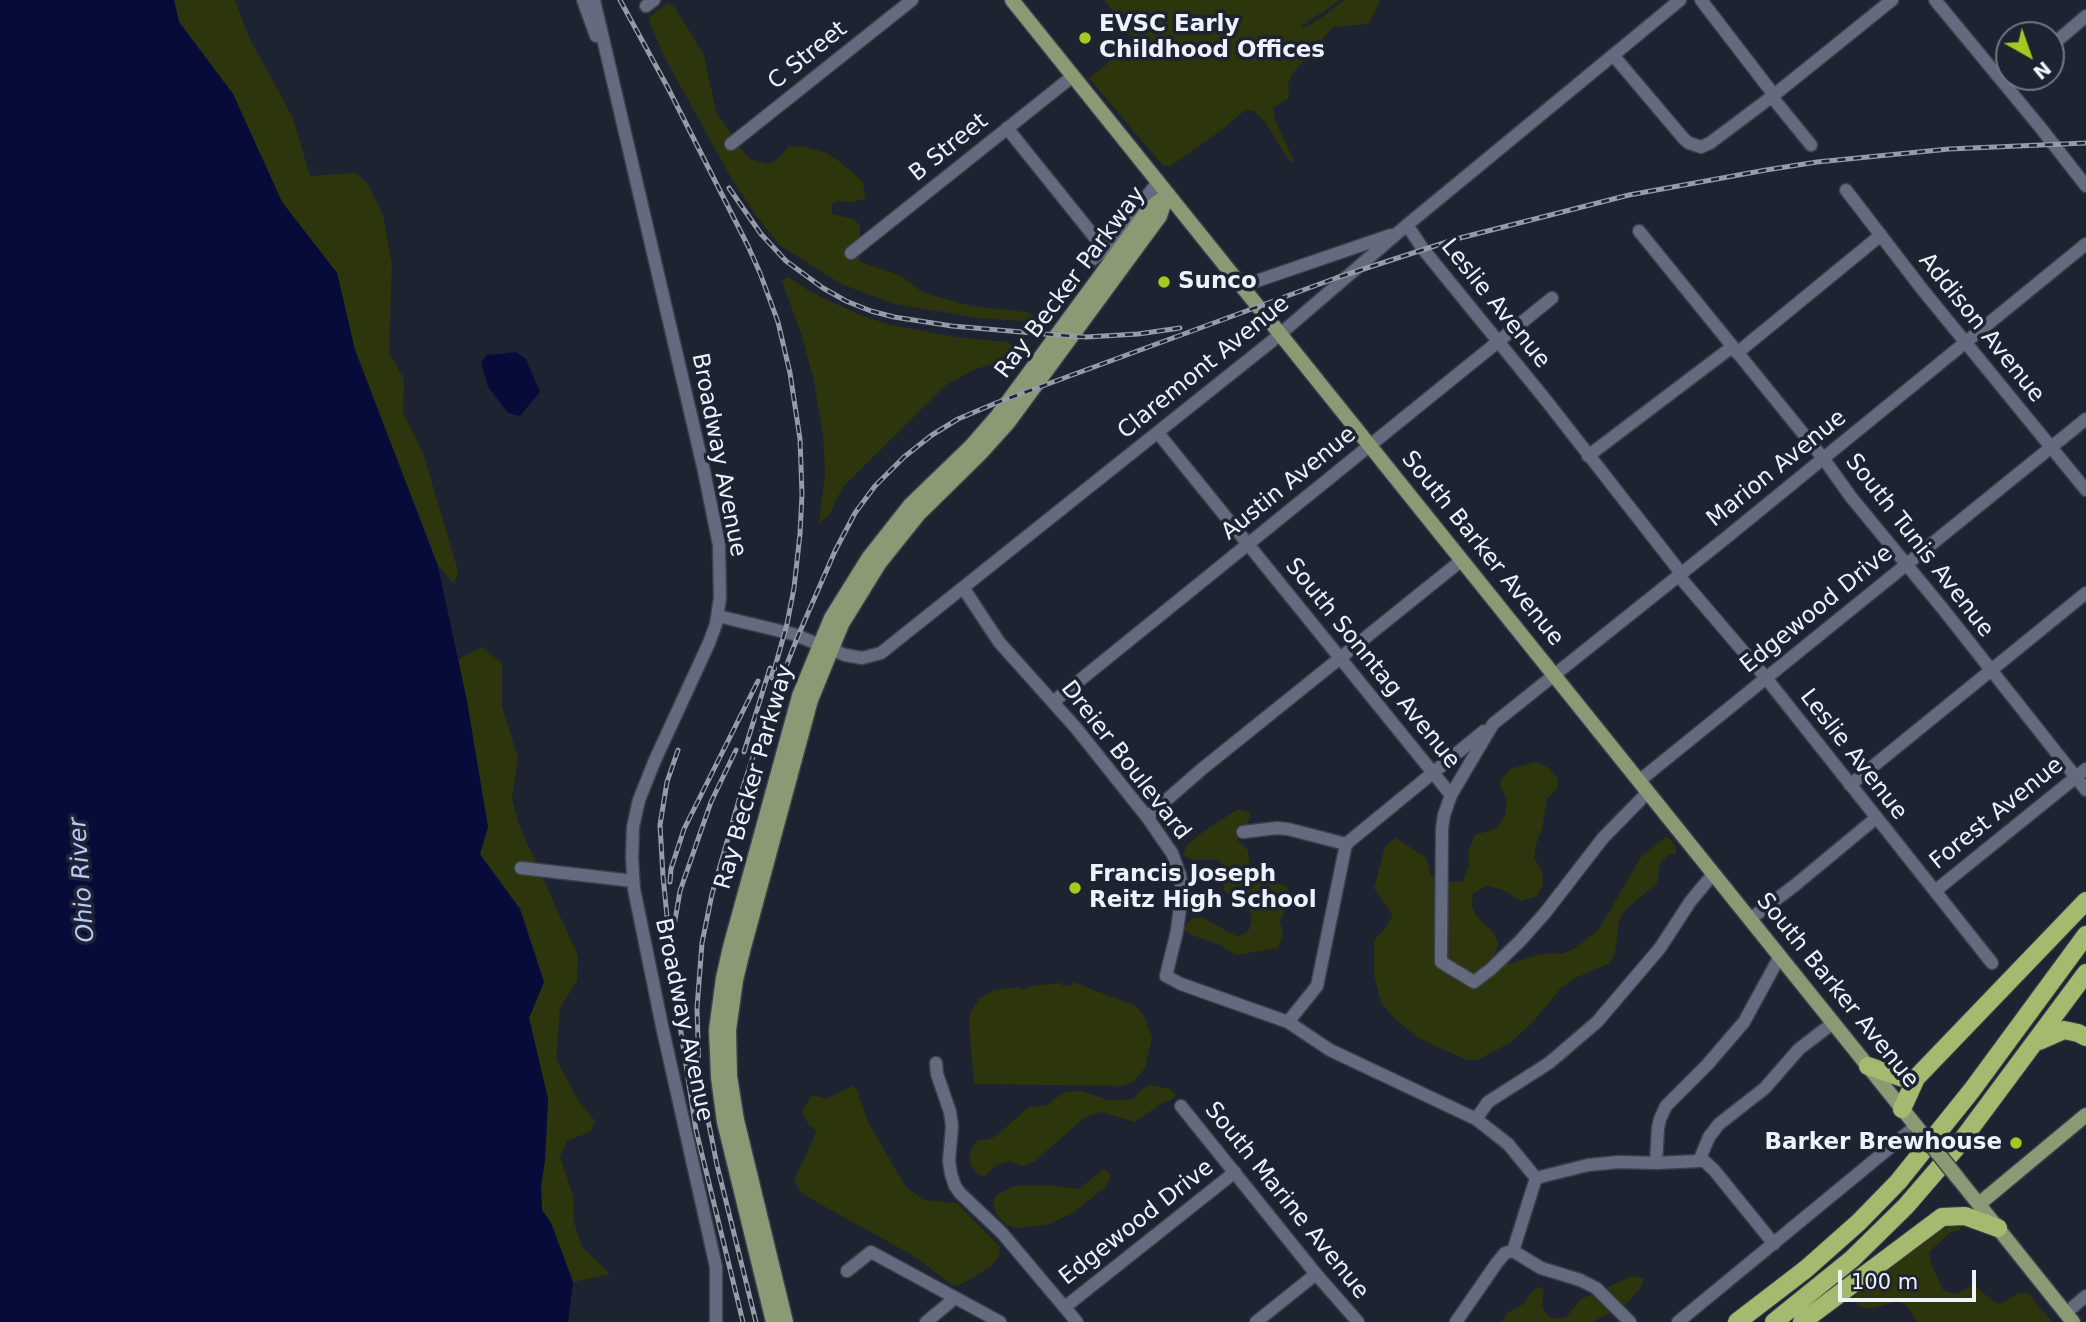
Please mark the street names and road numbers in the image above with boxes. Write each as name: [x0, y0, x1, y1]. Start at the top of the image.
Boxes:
street label: C Street: [763, 16, 853, 96]
street label: B Street: [904, 108, 994, 188]
street label: Ray Becker Parkway: [990, 182, 1152, 384]
street label: Leslie Avenue: [1434, 234, 1556, 374]
street label: Addison Avenue: [1912, 248, 2050, 408]
street label: Claremont Avenue: [1113, 290, 1295, 446]
street label: Broadway Avenue: [685, 351, 751, 559]
street label: Marion Avenue: [1702, 404, 1852, 534]
street label: Austin Avenue: [1216, 421, 1362, 547]
street label: South Barker Avenue: [1395, 446, 1569, 652]
street label: South Tunis Avenue: [1839, 449, 1999, 643]
street label: Edgewood Drive: [1735, 540, 1899, 680]
street label: South Sonntag Avenue: [1279, 553, 1465, 775]
street label: Ray Becker Parkway: [710, 661, 800, 893]
street label: Dreier Boulevard: [1054, 676, 1196, 846]
street label: Leslie Avenue: [1793, 684, 1913, 826]
street label: Forest Avenue: [1925, 752, 2069, 876]
street label: South Barker Avenue: [1750, 888, 1924, 1094]
street label: Broadway Avenue: [648, 916, 718, 1124]
street label: South Marine Avenue: [1198, 1097, 1374, 1305]
street label: Edgewood Drive: [1054, 1154, 1220, 1292]

